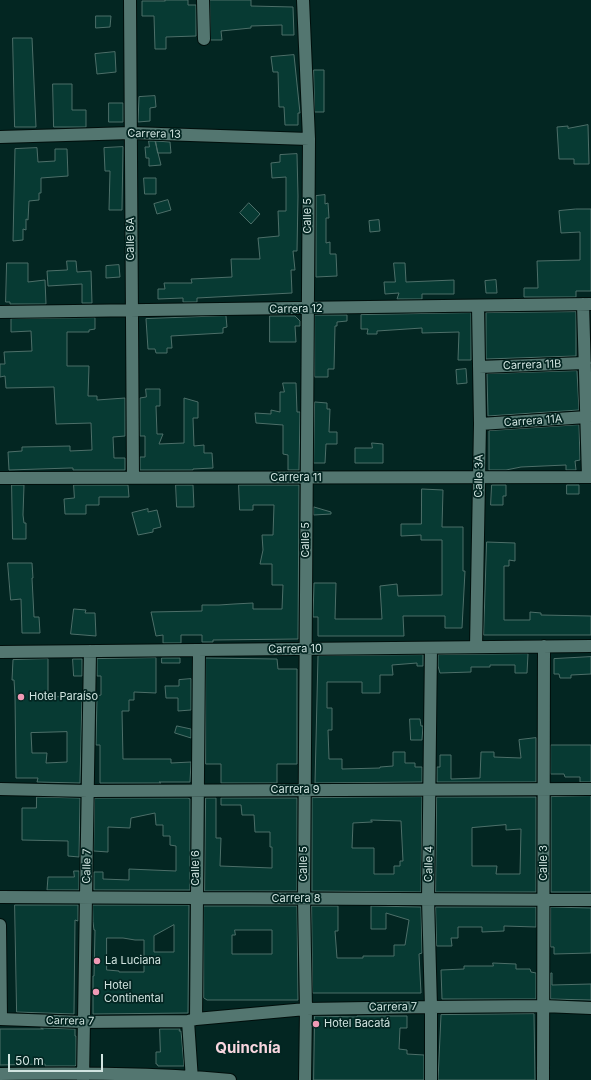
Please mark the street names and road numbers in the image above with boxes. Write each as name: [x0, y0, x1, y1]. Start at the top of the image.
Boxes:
street label: Carrera 13: [127, 127, 181, 141]
street label: Calle 5: [301, 198, 315, 234]
street label: Calle 6A: [124, 217, 138, 261]
street label: Carrera 12: [269, 302, 323, 316]
street label: Carrera 11B: [503, 357, 561, 373]
street label: Carrera 11A: [503, 412, 563, 430]
street label: Calle 3A: [472, 454, 486, 498]
street label: Carrera 11: [270, 471, 322, 485]
street label: Calle 5: [299, 522, 313, 558]
street label: Carrera 10: [268, 642, 322, 656]
street label: Carrera 9: [270, 783, 320, 797]
street label: Calle 3: [537, 845, 551, 881]
street label: Calle 5: [297, 846, 311, 882]
street label: Calle 4: [422, 846, 436, 882]
street label: Calle 7: [80, 848, 94, 884]
street label: Calle 6: [189, 850, 203, 886]
street label: Carrera 8: [271, 892, 321, 906]
street label: Carrera 7: [369, 1000, 417, 1014]
street label: Carrera 7: [46, 1014, 94, 1028]

